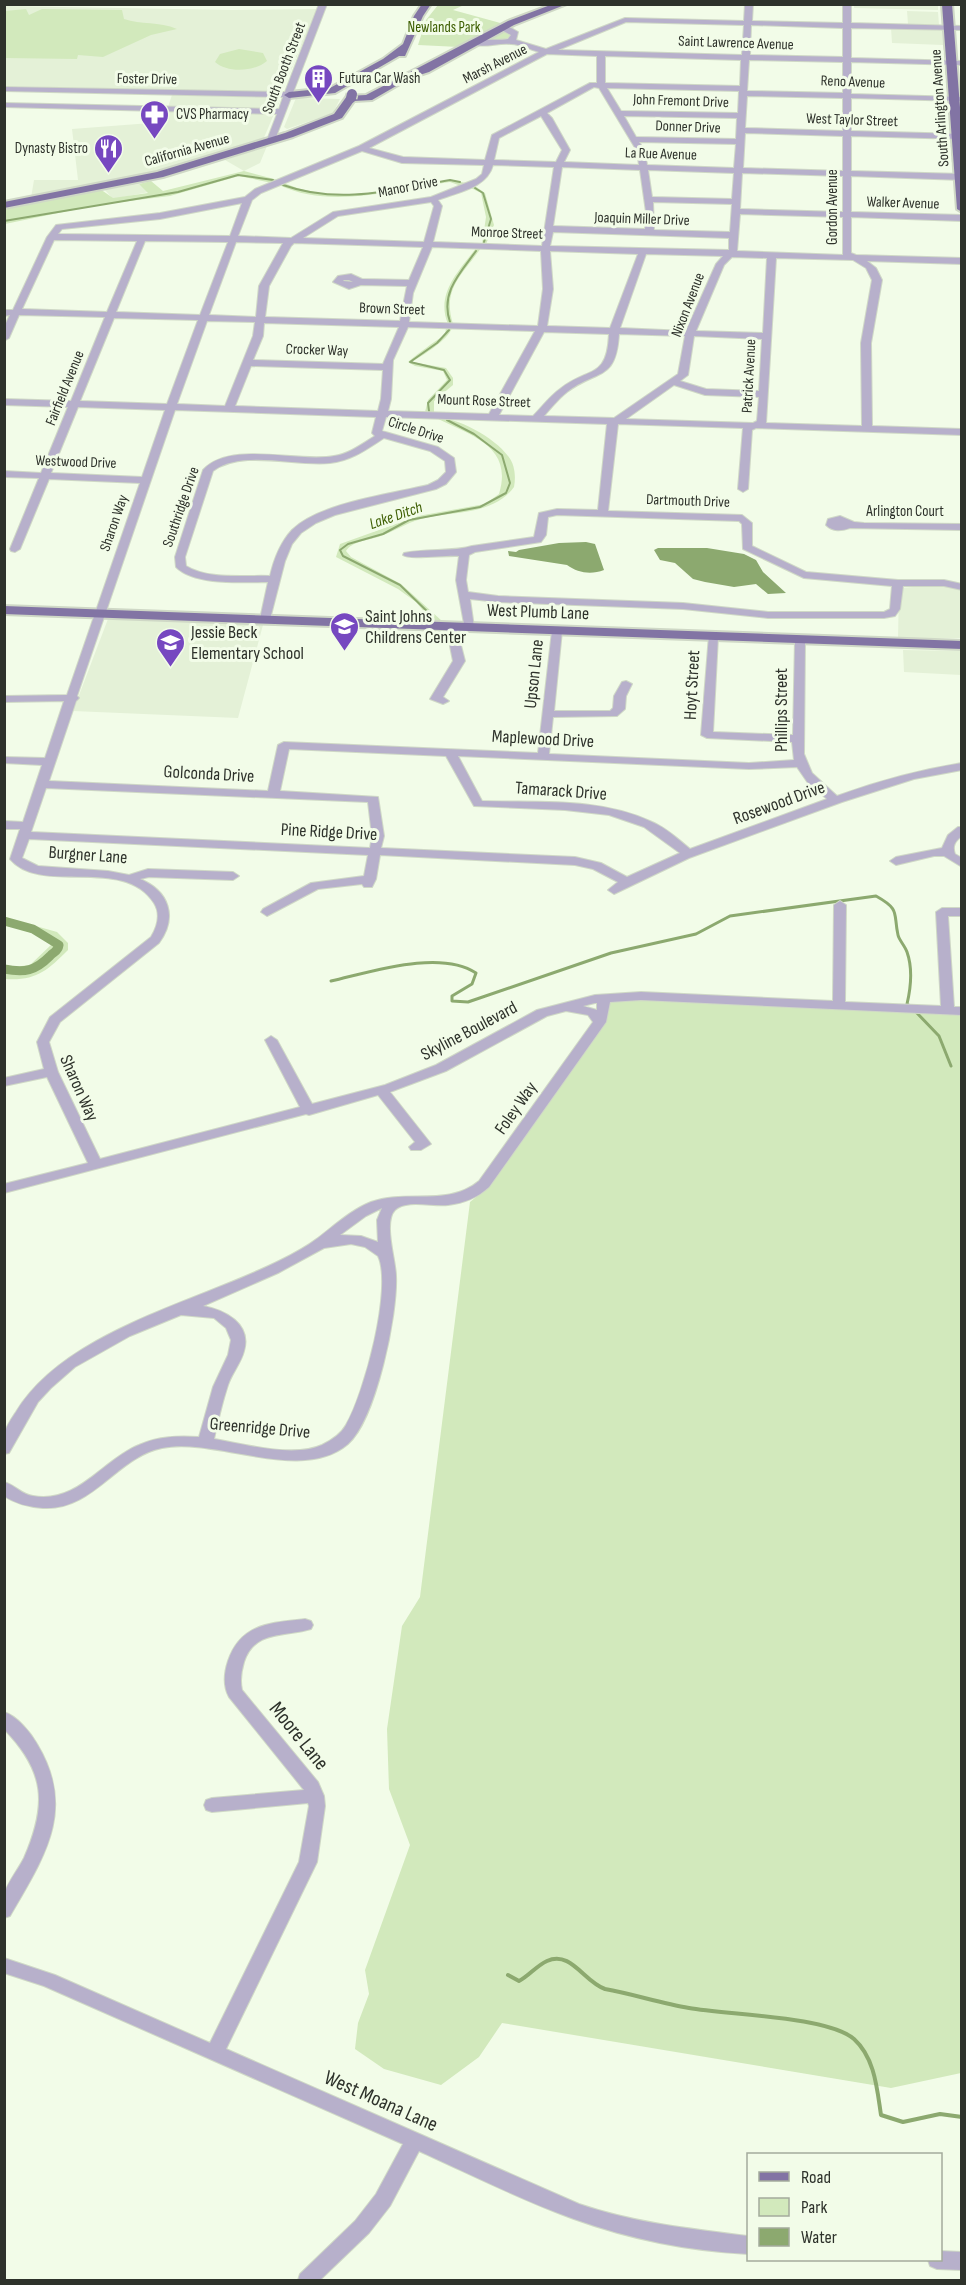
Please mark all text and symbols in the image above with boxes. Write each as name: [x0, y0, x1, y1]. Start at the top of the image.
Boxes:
park label: Newlands Park: [407, 18, 481, 37]
street label: South Booth Street: [258, 19, 310, 116]
street label: Saint Lawrence Avenue: [678, 31, 794, 55]
street label: Marsh Avenue: [460, 40, 530, 88]
street label: South Arlington Avenue: [926, 49, 954, 167]
building icon: Futura Car Wash: [302, 62, 334, 104]
street label: Foster Drive: [117, 69, 177, 89]
place label: Futura Car Wash: [339, 69, 420, 88]
street label: Reno Avenue: [820, 71, 886, 93]
street label: John Fremont Drive: [632, 90, 729, 112]
pharmacy icon: CVS Pharmacy: [139, 98, 171, 140]
place label: CVS Pharmacy: [176, 105, 249, 124]
street label: West Taylor Street: [806, 109, 899, 131]
street label: Donner Drive: [655, 116, 721, 138]
street label: California Avenue: [142, 129, 232, 171]
restaurant icon: Dynasty Bistro: [93, 132, 125, 174]
place label: Dynasty Bistro: [15, 139, 88, 158]
street label: La Rue Avenue: [625, 143, 697, 165]
street label: Gordon Avenue: [823, 169, 842, 245]
street label: Manor Drive: [377, 172, 439, 202]
street label: Walker Avenue: [866, 192, 940, 214]
street label: Joaquin Miller Drive: [593, 208, 690, 230]
street label: Monroe Street: [471, 222, 544, 244]
street label: Nixon Avenue: [667, 270, 709, 340]
street label: Brown Street: [359, 298, 426, 320]
street label: Patrick Avenue: [738, 338, 760, 414]
street label: Crocker Way: [285, 339, 349, 361]
street label: Fairfield Avenue: [41, 348, 89, 428]
street label: Mount Rose Street: [437, 390, 531, 412]
street label: Circle Drive: [386, 412, 446, 448]
street label: Westwood Drive: [35, 451, 117, 473]
street label: Southridge Drive: [158, 464, 204, 550]
street label: Dartmouth Drive: [646, 490, 730, 512]
street label: Sharon Way: [95, 492, 133, 554]
water label: Lake Ditch: [367, 498, 425, 534]
street label: Arlington Court: [865, 502, 944, 521]
street label: West Plumb Lane: [486, 600, 590, 624]
place label: Saint Johns Childrens Center: [365, 606, 466, 648]
school or university icon: Saint Johns Childrens Center: [328, 610, 360, 652]
place label: Jessie Beck Elementary School: [190, 622, 304, 664]
school or university icon: Jessie Beck Elementary School: [154, 626, 186, 668]
street label: Upson Lane: [520, 638, 548, 710]
street label: Hoyt Street: [680, 649, 704, 720]
street label: Phillips Street: [771, 668, 792, 752]
street label: Maplewood Drive: [491, 726, 595, 752]
street label: Golconda Drive: [163, 761, 255, 787]
street label: Tamarack Drive: [515, 777, 607, 805]
street label: Rosewood Drive: [730, 777, 828, 829]
street label: Pine Ridge Drive: [280, 819, 378, 845]
street label: Burgner Lane: [48, 842, 128, 868]
street label: Skyline Boulevard: [417, 997, 521, 1065]
street label: Sharon Way: [55, 1052, 103, 1124]
street label: Foley Way: [490, 1078, 542, 1138]
street label: Greenridge Drive: [209, 1413, 311, 1443]
street label: Moore Lane: [264, 1697, 334, 1775]
street label: West Moana Lane: [320, 2065, 442, 2137]
legend: [747, 2153, 942, 2261]
text: Road: [801, 2167, 831, 2188]
text: Park: [801, 2197, 827, 2218]
text: Water: [801, 2227, 837, 2248]

